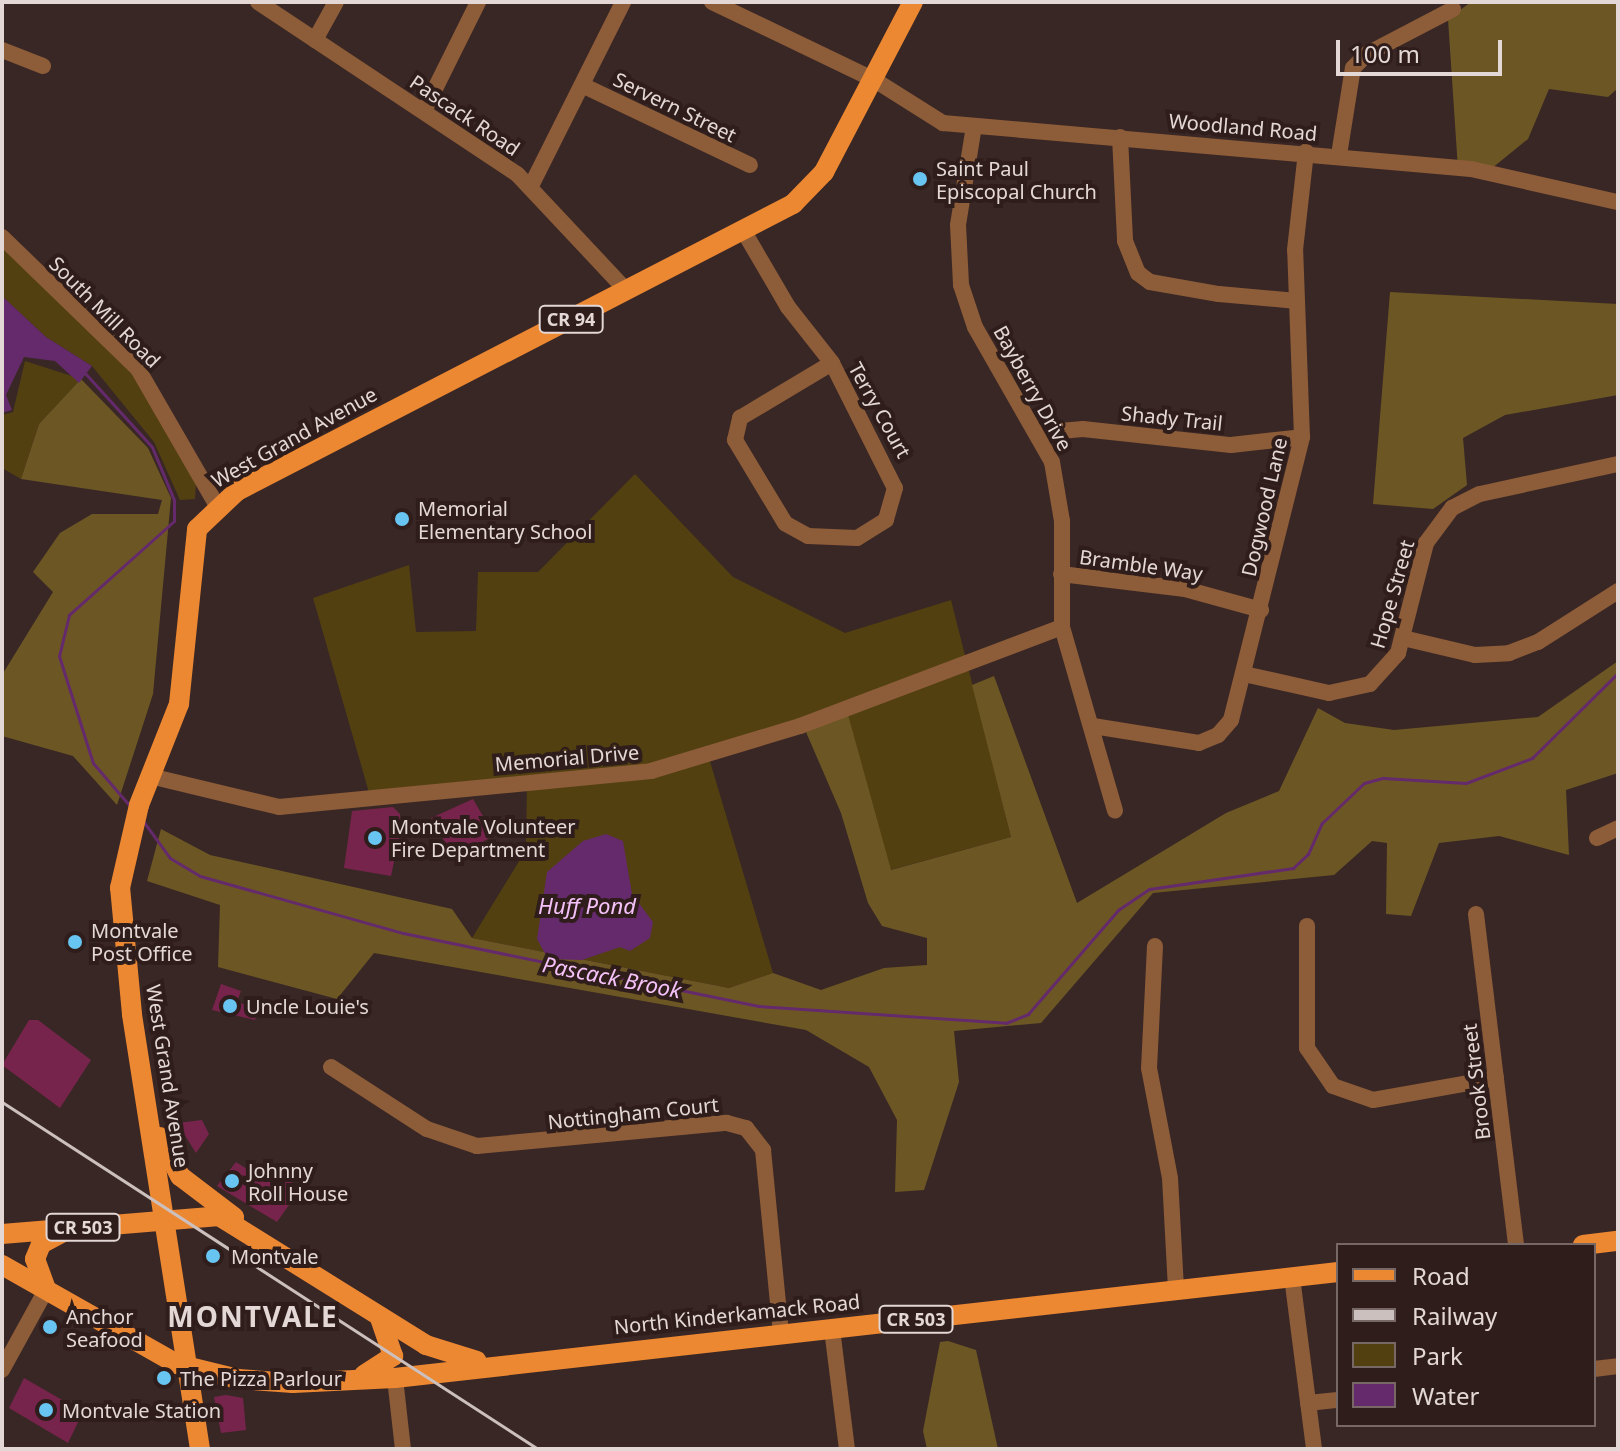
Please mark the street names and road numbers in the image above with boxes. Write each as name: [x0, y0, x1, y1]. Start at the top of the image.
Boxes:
street label: Servern Street: [610, 67, 740, 147]
street label: Pascack Road: [406, 69, 524, 161]
street label: Woodland Road: [1168, 109, 1318, 145]
street label: South Mill Road: [45, 252, 165, 372]
road number: CR 94: [537, 305, 605, 333]
street label: Bayberry Drive: [989, 321, 1077, 455]
street label: Terry Court: [844, 358, 916, 462]
street label: West Grand Avenue: [207, 382, 381, 492]
street label: Shady Trail: [1120, 401, 1224, 435]
street label: Dogwood Lane: [1236, 435, 1292, 579]
street label: Hope Street: [1365, 537, 1419, 651]
street label: Bramble Way: [1078, 544, 1204, 586]
street label: Memorial Drive: [494, 740, 640, 776]
street label: West Grand Avenue: [142, 983, 194, 1169]
street label: Brook Street: [1457, 1023, 1495, 1141]
street label: Nottingham Court: [546, 1092, 720, 1134]
road number: CR 503: [45, 1213, 121, 1241]
street label: North Kinderkamack Road: [613, 1289, 861, 1339]
road number: CR 503: [878, 1305, 954, 1333]

